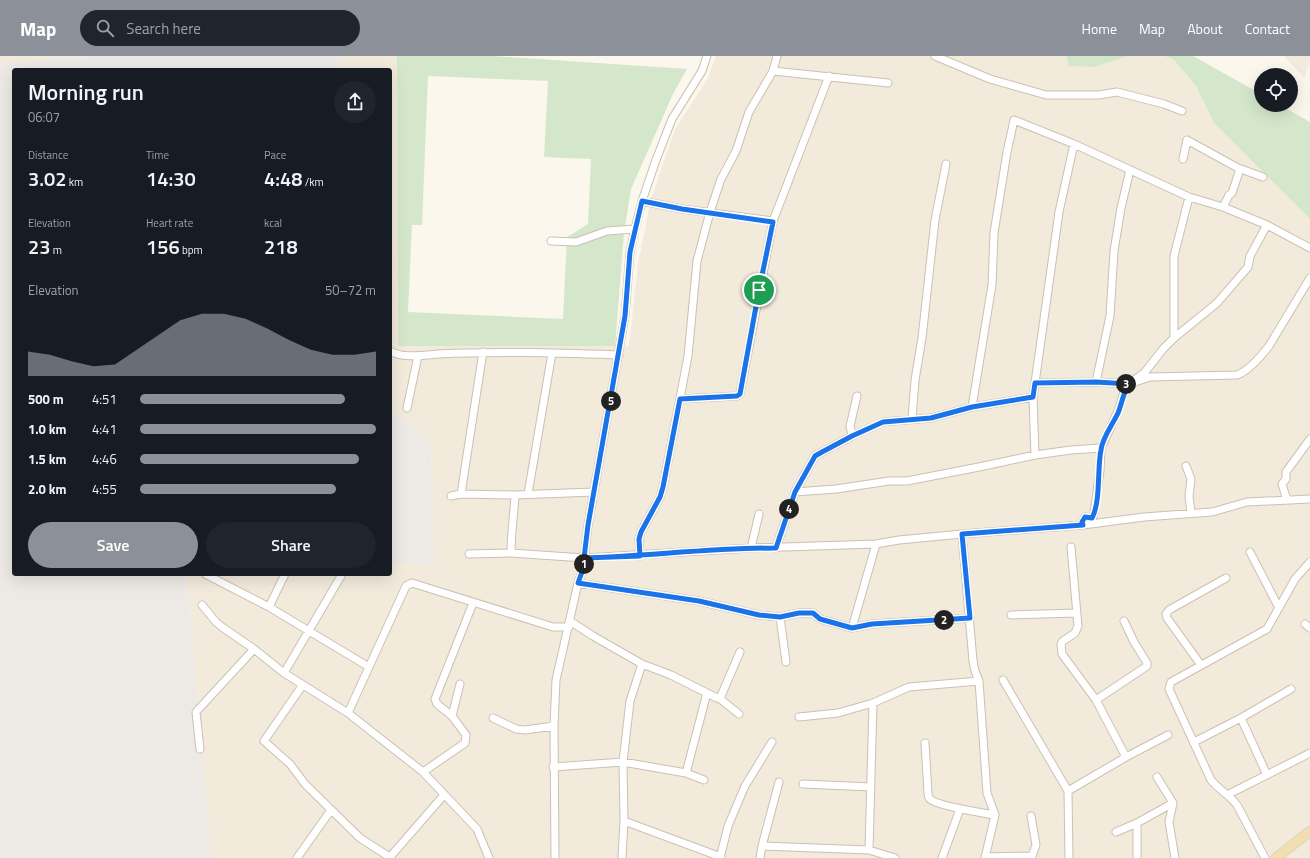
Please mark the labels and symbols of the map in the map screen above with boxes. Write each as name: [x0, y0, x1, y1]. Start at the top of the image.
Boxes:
pin: [742, 273, 776, 307]
pin: 3: [1116, 374, 1136, 394]
pin: 5: [601, 391, 621, 411]
pin: 4: [779, 499, 799, 519]
pin: 1: [574, 554, 594, 574]
pin: 2: [934, 610, 954, 630]

